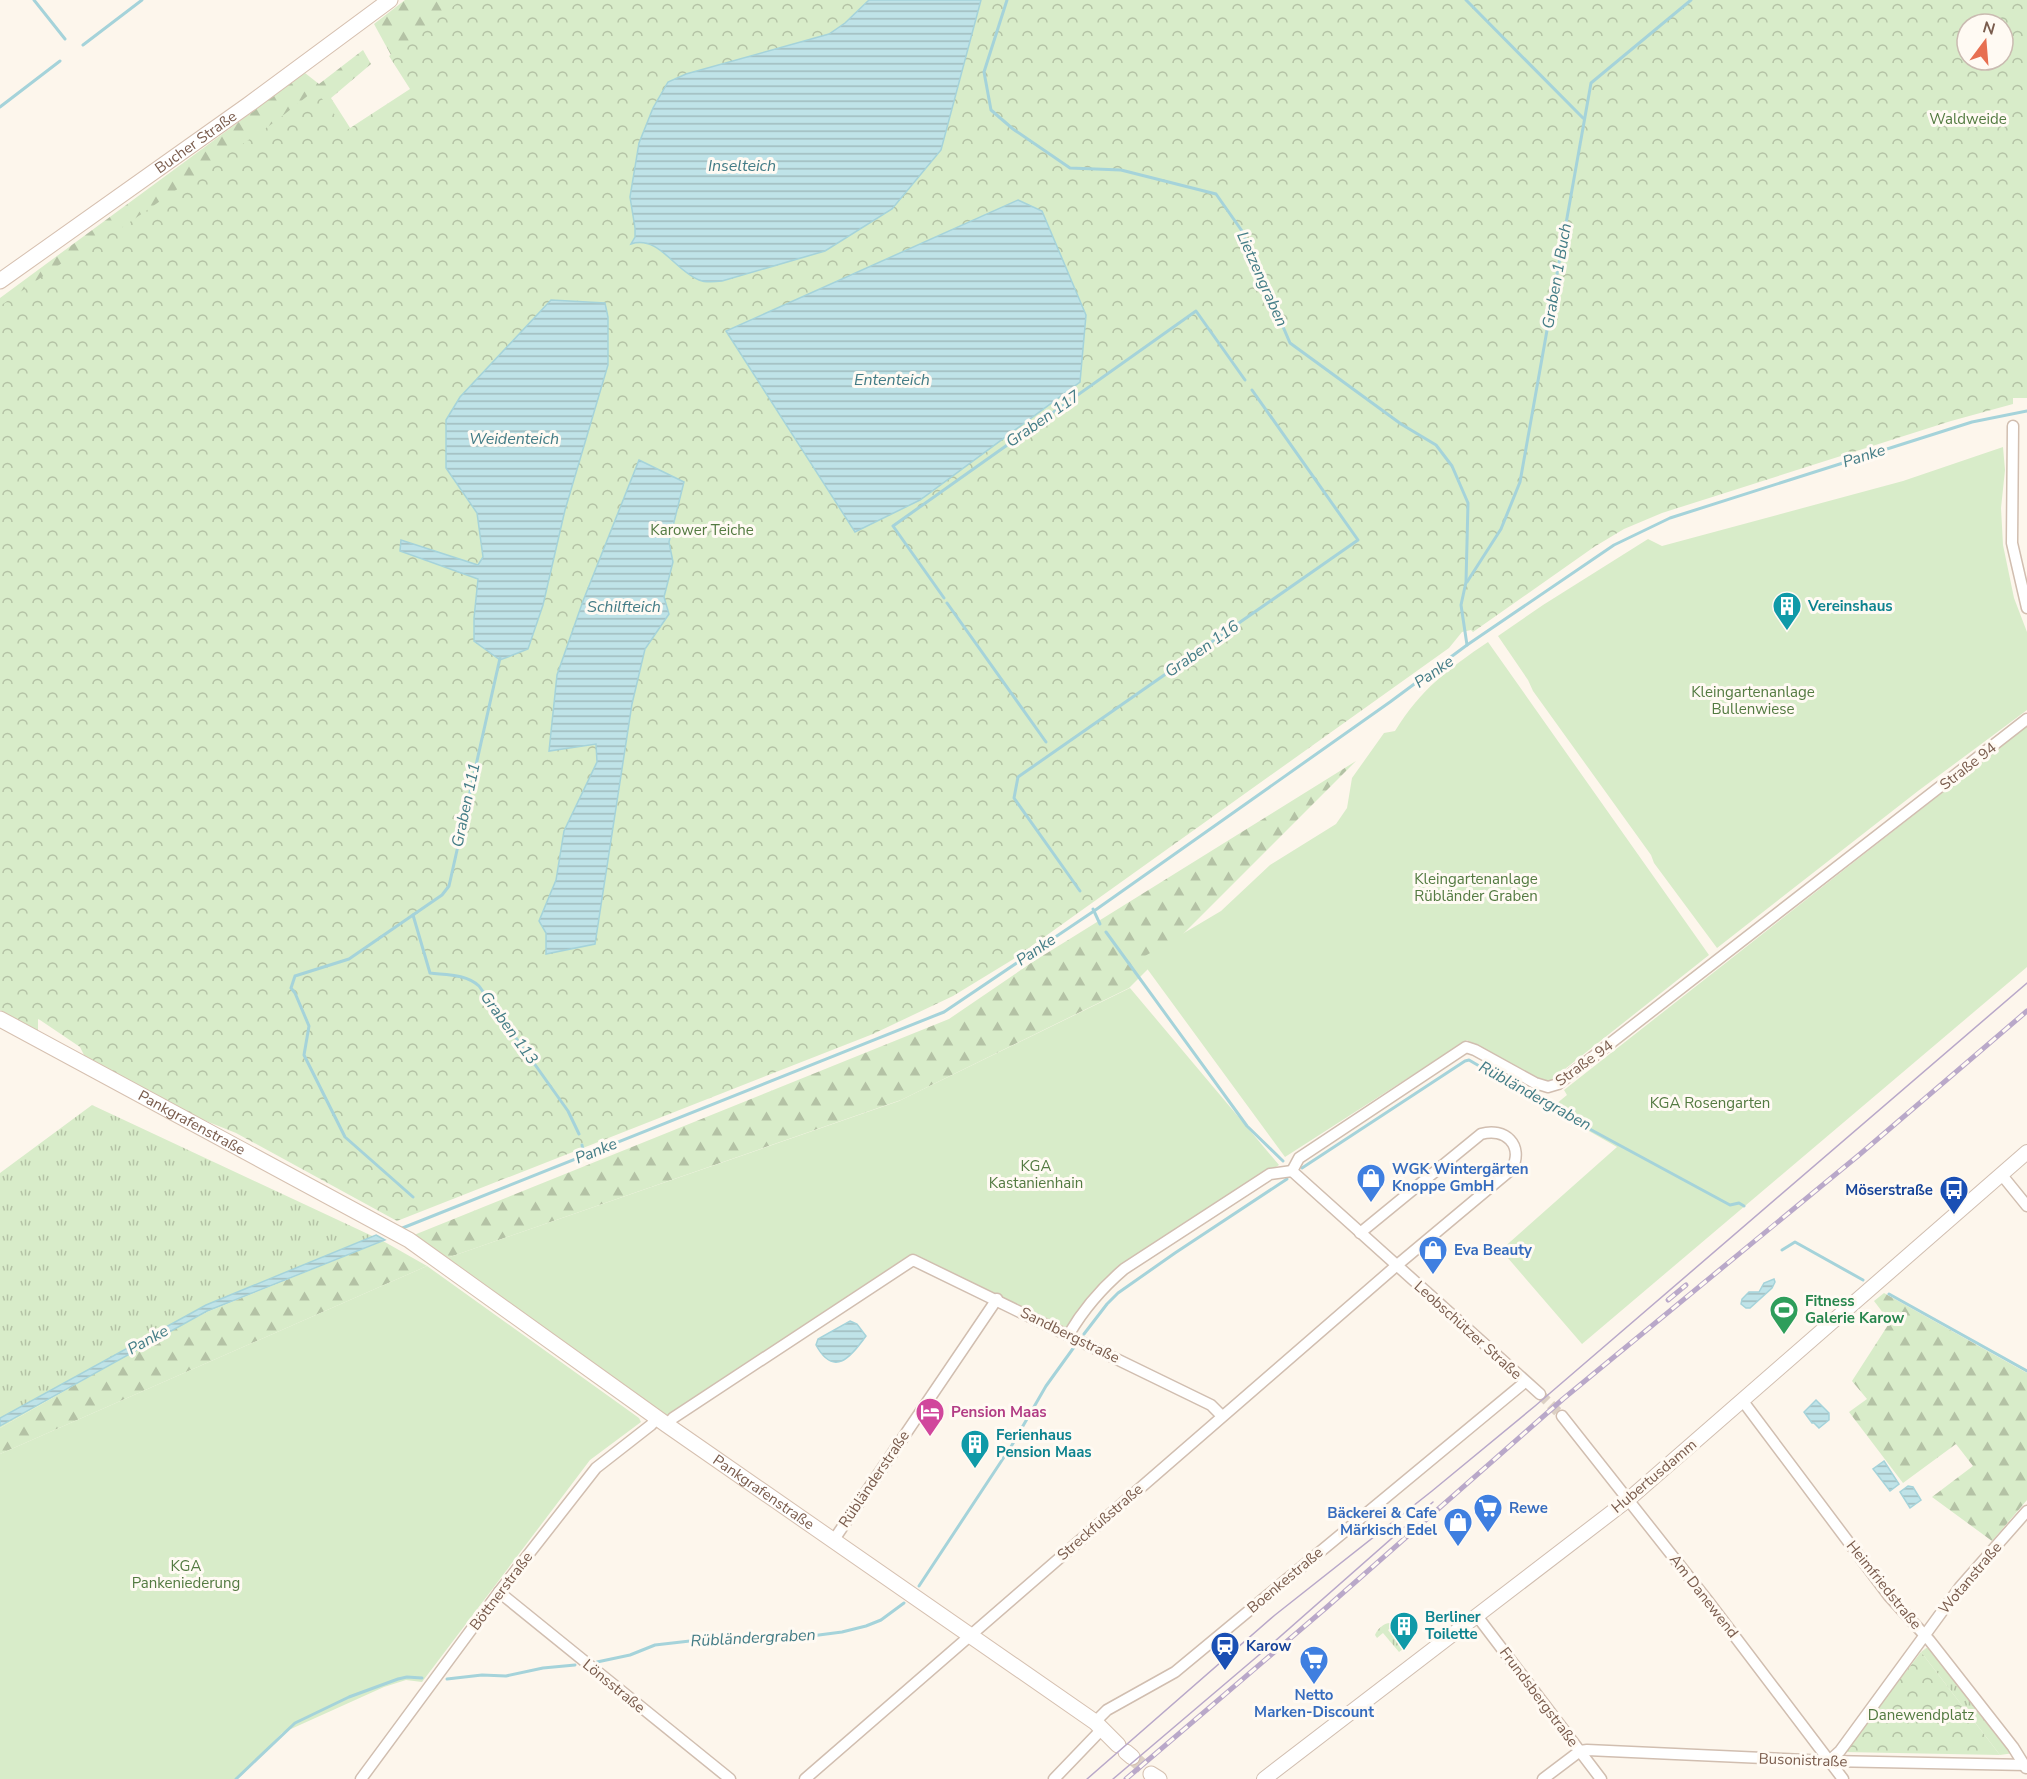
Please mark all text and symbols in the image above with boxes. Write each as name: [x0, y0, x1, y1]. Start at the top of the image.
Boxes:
north arrow: [1955, 12, 2015, 72]
text: N: [1980, 16, 1998, 41]
street label: Bucher Straße: [151, 106, 241, 178]
park label: Waldweide: [1929, 109, 2007, 129]
water label: Inselteich: [708, 155, 776, 177]
water label: Graben 1 Buch: [1537, 222, 1577, 330]
water label: Lietzengraben: [1231, 228, 1293, 330]
water label: Ententeich: [854, 369, 930, 391]
water label: Graben 117: [1002, 385, 1085, 453]
water label: Weidenteich: [469, 428, 559, 450]
water label: Panke: [1840, 439, 1889, 473]
park label: Karower Teiche: [650, 520, 754, 540]
building icon: Vereinshaus: [1771, 590, 1803, 632]
water label: Schilfteich: [587, 596, 661, 618]
place label: Vereinshaus: [1807, 596, 1893, 616]
water label: Graben 116: [1161, 615, 1244, 683]
water label: Panke: [1410, 650, 1459, 694]
park label: Kleingartenanlage Bullenwiese: [1691, 682, 1815, 719]
street label: Straße 94: [1936, 738, 2000, 794]
water label: Graben 111: [446, 761, 486, 849]
park label: Kleingartenanlage Rübländer Graben: [1414, 869, 1538, 906]
water label: Panke: [1012, 928, 1061, 971]
water label: Graben 113: [475, 987, 543, 1069]
street label: Straße 94: [1551, 1035, 1617, 1091]
water label: Rübländergraben: [1475, 1056, 1595, 1136]
street label: Pankgrafenstraße: [135, 1086, 249, 1160]
park label: KGA Rosengarten: [1650, 1093, 1770, 1113]
water label: Panke: [572, 1132, 621, 1169]
park label: KGA Kastanienhain: [989, 1156, 1083, 1193]
place label: WGK Wintergärten Knoppe GmbH: [1392, 1159, 1529, 1196]
shop icon: WGK Wintergärten Knoppe GmbH: [1355, 1162, 1387, 1204]
bus stop icon: Möserstraße: [1938, 1174, 1970, 1216]
place label: Möserstraße: [1845, 1180, 1933, 1200]
shop icon: Eva Beauty: [1417, 1234, 1449, 1276]
place label: Eva Beauty: [1454, 1240, 1532, 1260]
street label: Leobschützer Straße: [1410, 1276, 1526, 1384]
place label: Fitness Galerie Karow: [1805, 1291, 1904, 1328]
sports icon: Fitness Galerie Karow: [1768, 1294, 1800, 1336]
street label: Sandbergstraße: [1017, 1302, 1123, 1368]
water label: Panke: [124, 1320, 173, 1360]
hotel icon: Pension Maas: [914, 1396, 946, 1438]
place label: Pension Maas: [951, 1402, 1047, 1422]
place label: Ferienhaus Pension Maas: [996, 1425, 1092, 1462]
street label: Rübländerstraße: [834, 1427, 914, 1531]
building icon: Ferienhaus Pension Maas: [959, 1428, 991, 1470]
street label: Hubertusdamm: [1607, 1434, 1701, 1518]
street label: Pankgrafenstraße: [709, 1450, 818, 1534]
street label: Streckfußstraße: [1053, 1479, 1147, 1565]
supermarket icon: Rewe: [1472, 1492, 1504, 1534]
place label: Rewe: [1509, 1498, 1548, 1518]
place label: Bäckerei & Cafe Märkisch Edel: [1327, 1503, 1437, 1540]
shop icon: Bäckerei & Cafe Märkisch Edel: [1442, 1506, 1474, 1548]
street label: Heimfriedstraße: [1842, 1536, 1926, 1634]
street label: Wotanstraße: [1934, 1538, 2006, 1618]
street label: Boenkestraße: [1243, 1542, 1327, 1618]
street label: Böttnerstraße: [465, 1548, 537, 1634]
street label: Am Danewend: [1665, 1550, 1743, 1642]
park label: KGA Pankeniederung: [132, 1556, 240, 1593]
place label: Berliner Toilette: [1425, 1607, 1481, 1644]
building icon: Berliner Toilette: [1388, 1610, 1420, 1652]
water label: Rübländergraben: [690, 1624, 816, 1652]
station icon: Karow: [1209, 1630, 1241, 1672]
place label: Karow: [1246, 1636, 1291, 1656]
street label: Frundsbergstraße: [1495, 1643, 1583, 1751]
supermarket icon: Netto Marken-Discount: [1298, 1644, 1330, 1686]
street label: Lönsstraße: [579, 1655, 649, 1717]
place label: Netto Marken-Discount: [1254, 1685, 1374, 1722]
park label: Danewendplatz: [1868, 1705, 1974, 1725]
street label: Busonistraße: [1758, 1748, 1848, 1772]

